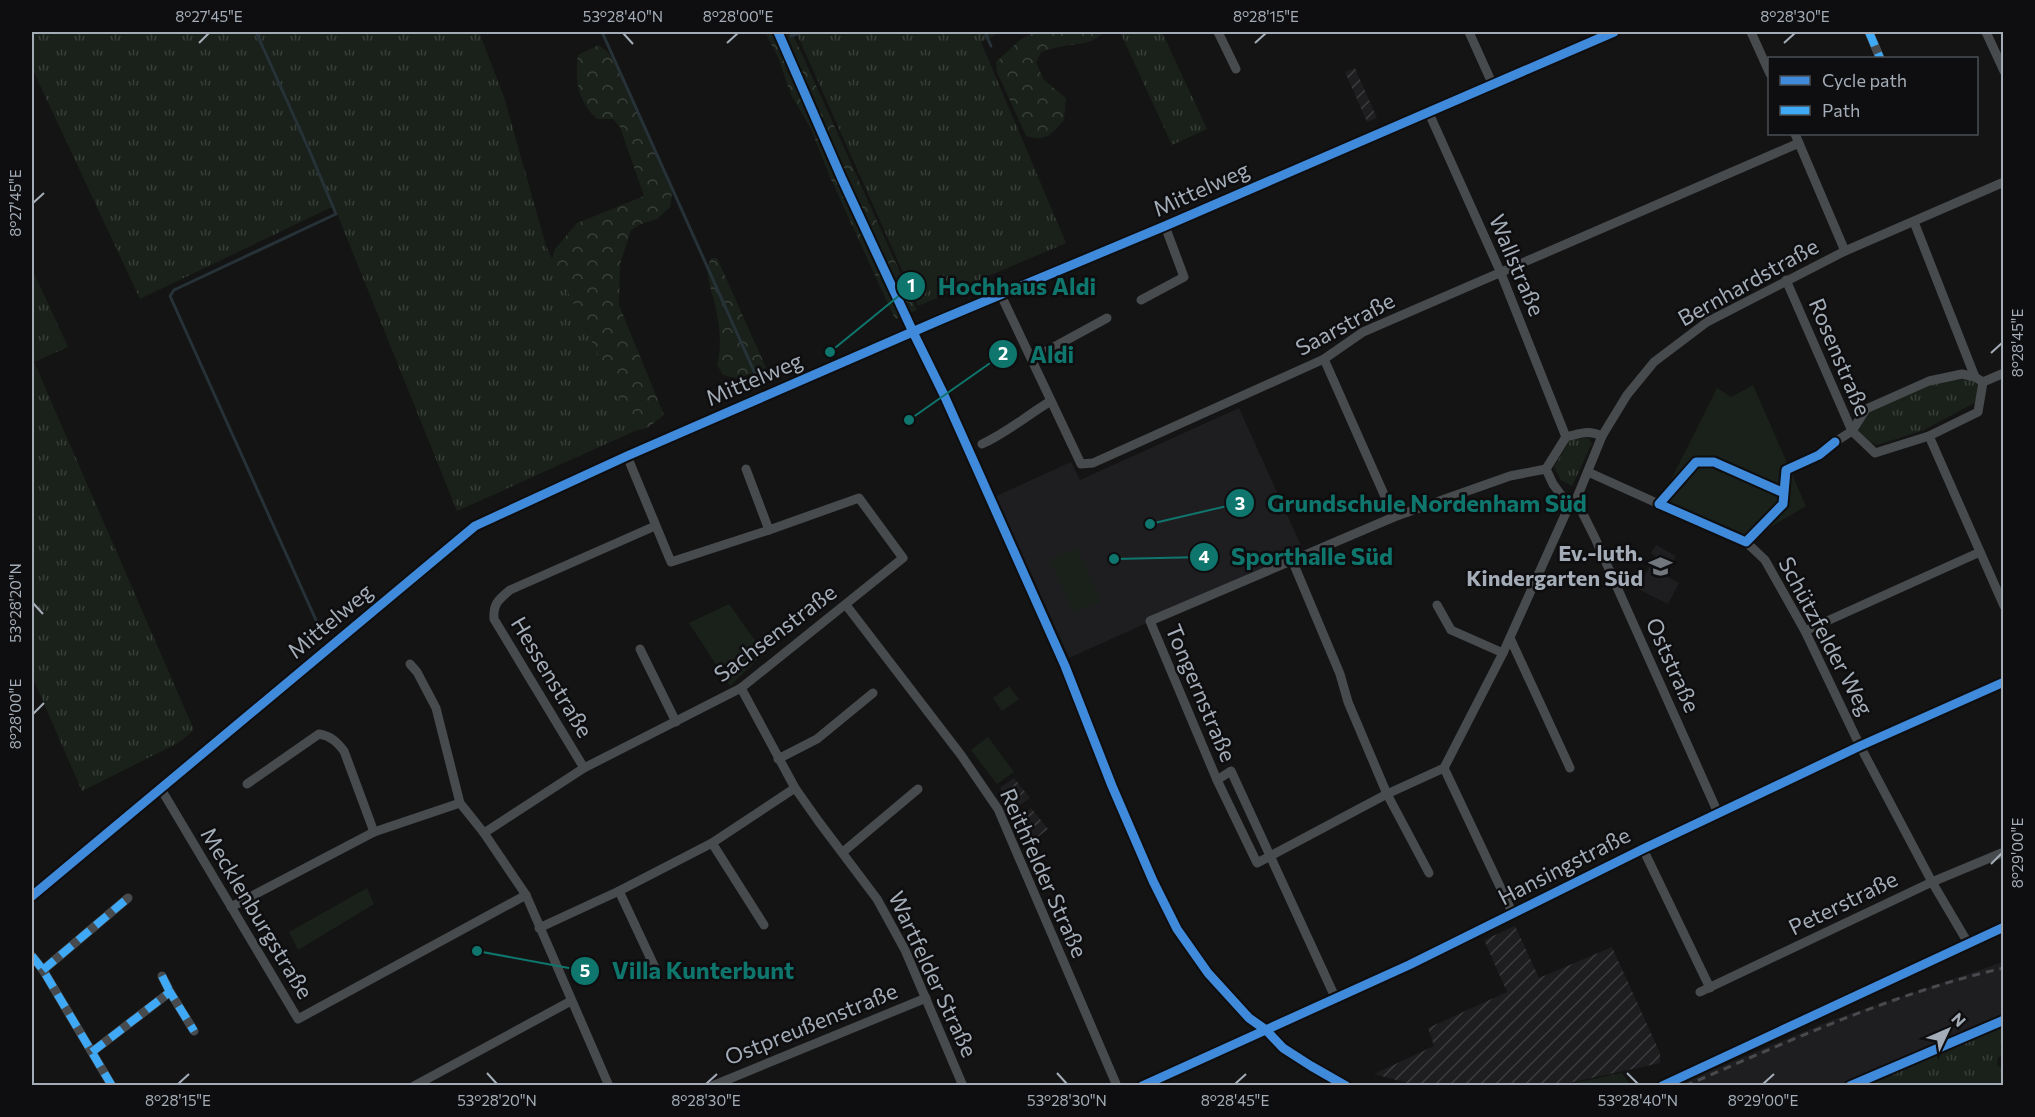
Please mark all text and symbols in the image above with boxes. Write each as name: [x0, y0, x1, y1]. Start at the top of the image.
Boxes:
text: 8°27'45"E: [175, 7, 243, 25]
text: 53°28'40"N: [583, 7, 663, 25]
text: 8°28'00"E: [703, 7, 773, 25]
text: 8°28'15"E: [1233, 7, 1299, 25]
text: 8°28'30"E: [1760, 7, 1830, 25]
legend: [1768, 57, 1978, 135]
text: Cycle path: [1822, 69, 1907, 91]
text: Path: [1822, 99, 1860, 121]
street label: Mittelweg: [1148, 155, 1253, 222]
text: 8°27'45"E: [6, 169, 24, 237]
street label: Wallstraße: [1484, 210, 1551, 320]
street label: Bernhardstraße: [1673, 232, 1823, 331]
callout: Hochhaus Aldi: [896, 265, 1109, 307]
text: Hochhaus Aldi: [938, 271, 1096, 300]
text: 1: [907, 274, 915, 296]
street label: Saarstraße: [1291, 286, 1399, 361]
street label: Rosenstraße: [1804, 294, 1877, 420]
text: 8°28'45"E: [2008, 309, 2026, 377]
callout: Aldi: [988, 333, 1087, 375]
text: Aldi: [1030, 339, 1074, 368]
text: 2: [998, 342, 1008, 364]
street label: Mittelweg: [701, 346, 806, 411]
callout: Grundschule Nordenham Süd: [1225, 482, 1599, 524]
text: Grundschule Nordenham Süd: [1267, 488, 1587, 517]
text: 3: [1235, 492, 1245, 514]
callout: Sporthalle Süd: [1189, 536, 1405, 578]
place label: Ev.-luth. Kindergarten Süd: [1466, 539, 1643, 591]
text: Sporthalle Süd: [1231, 541, 1393, 570]
text: 4: [1198, 545, 1210, 567]
street label: Schützfelder Weg: [1773, 552, 1880, 720]
school or university icon: Ev.-luth. Kindergarten Süd: [1648, 553, 1674, 579]
text: 53°28'20"N: [6, 563, 24, 643]
street label: Mittelweg: [282, 577, 378, 664]
street label: Sachsenstraße: [708, 578, 841, 687]
street label: Hessenstraße: [506, 611, 599, 742]
street label: Oststraße: [1641, 613, 1706, 716]
street label: Tongernstraße: [1160, 620, 1243, 766]
text: 8°28'00"E: [6, 679, 24, 749]
street label: Reithfelder Straße: [995, 784, 1094, 962]
text: 8°29'00"E: [2008, 818, 2026, 888]
street label: Hansingstraße: [1493, 821, 1634, 910]
street label: Mecklenburgstraße: [196, 822, 319, 1003]
street label: Peterstraße: [1784, 865, 1902, 940]
street label: Wartfelder Straße: [883, 887, 984, 1061]
callout: Villa Kunterbunt: [570, 950, 807, 992]
text: Villa Kunterbunt: [612, 955, 794, 984]
text: 5: [580, 959, 590, 981]
street label: Ostpreußenstraße: [721, 977, 901, 1070]
north arrow: [1918, 1000, 1978, 1060]
text: N: [1948, 1008, 1970, 1030]
text: 8°28'15"E: [145, 1091, 211, 1109]
text: 53°28'20"N: [457, 1091, 537, 1109]
text: 8°28'30"E: [671, 1091, 741, 1109]
text: 53°28'30"N: [1027, 1091, 1107, 1109]
text: 8°28'45"E: [1201, 1091, 1269, 1109]
text: 53°28'40"N: [1598, 1091, 1678, 1109]
text: 8°29'00"E: [1728, 1091, 1798, 1109]

